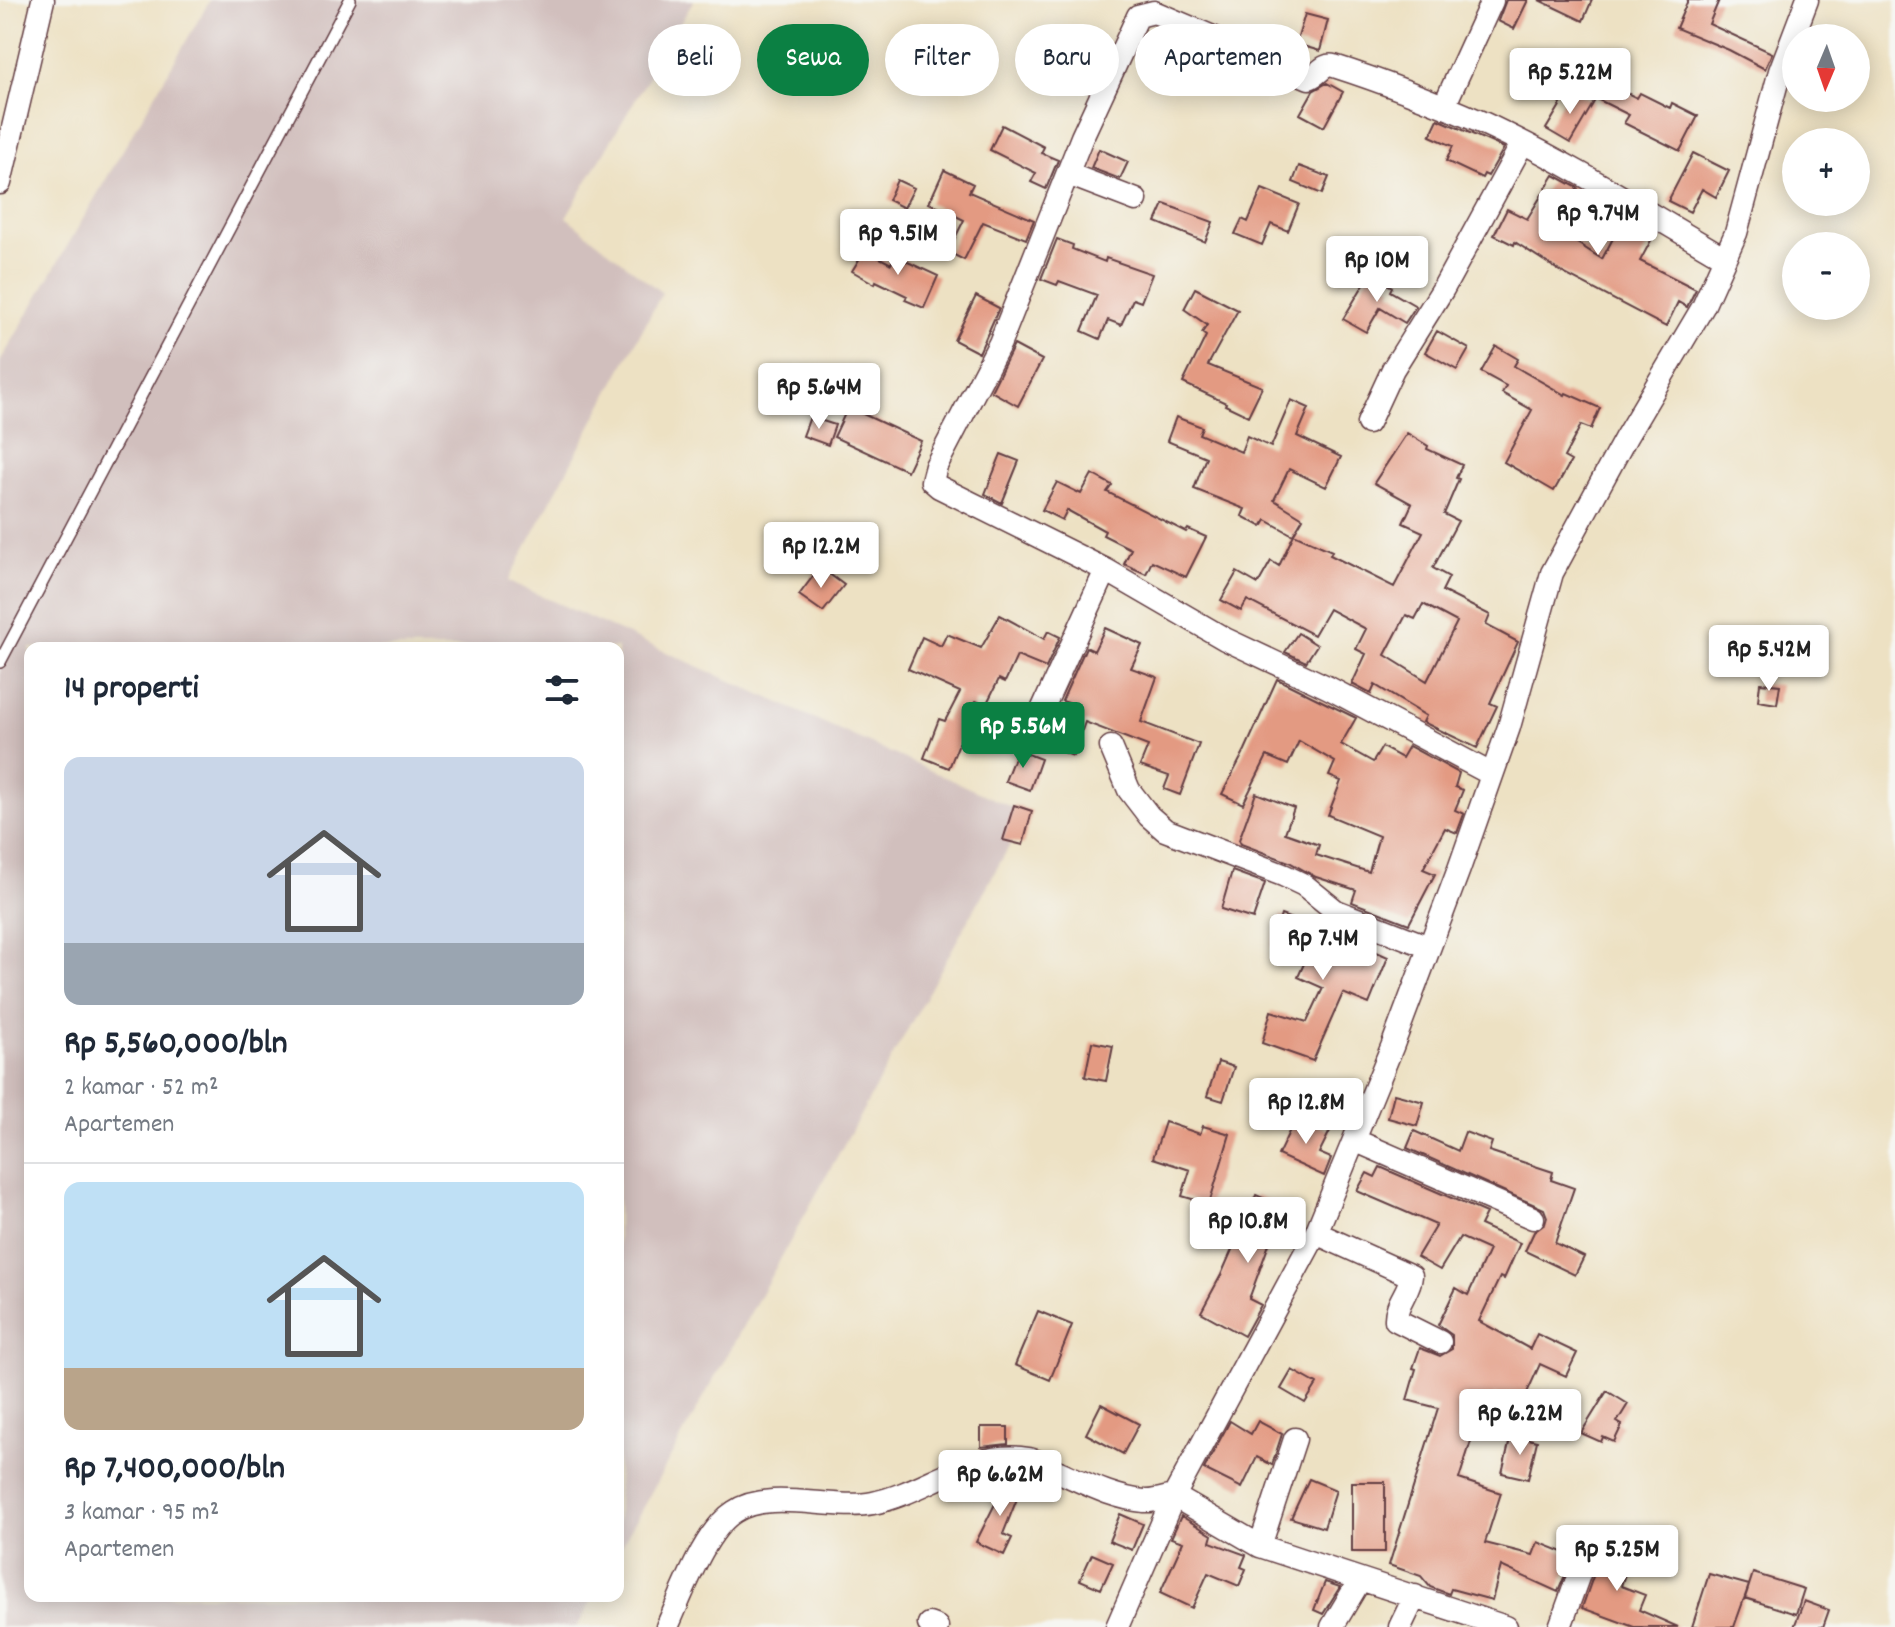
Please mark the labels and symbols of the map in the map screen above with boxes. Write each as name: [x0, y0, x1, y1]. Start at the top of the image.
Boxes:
north arrow: [1782, 24, 1870, 112]
pin: Rp 5.22M: [1487, 48, 1653, 116]
pin: Rp 9.74M: [1515, 189, 1681, 257]
pin: Rp 9.51M: [815, 209, 981, 277]
pin: Rp 10M: [1312, 236, 1442, 304]
pin: Rp 5.64M: [736, 363, 902, 431]
pin: Rp 12.2M: [738, 522, 904, 590]
pin: Rp 5.42M: [1686, 625, 1852, 693]
pin: Rp 5.56M: [940, 702, 1106, 770]
pin: Rp 7.4M: [1249, 914, 1397, 982]
pin: Rp 12.8M: [1223, 1078, 1389, 1146]
pin: Rp 10.8M: [1165, 1197, 1331, 1265]
pin: Rp 6.22M: [1437, 1389, 1603, 1457]
pin: Rp 6.62M: [917, 1450, 1083, 1518]
pin: Rp 5.25M: [1534, 1525, 1700, 1593]

